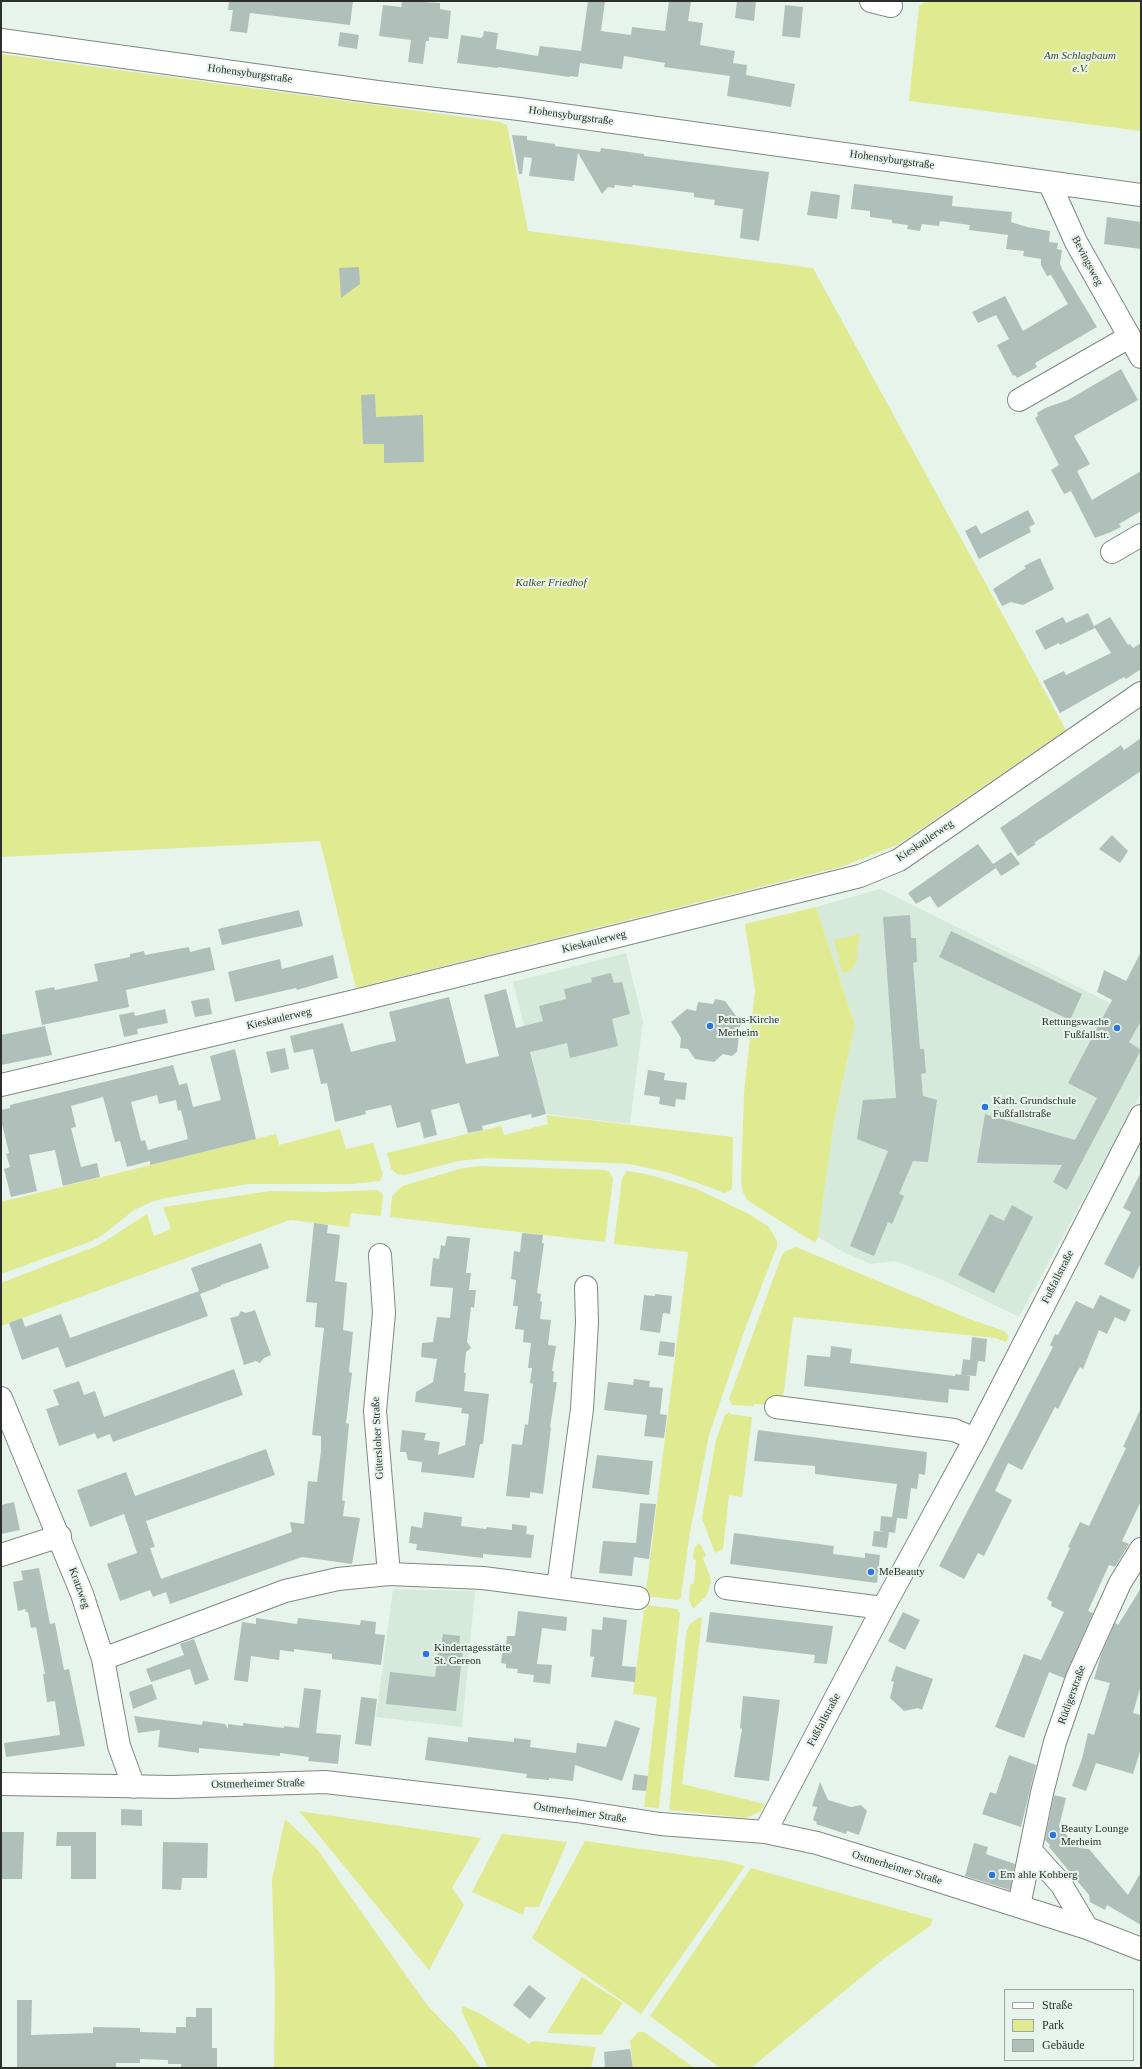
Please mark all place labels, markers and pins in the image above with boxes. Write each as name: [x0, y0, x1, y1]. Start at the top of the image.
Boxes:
place label: Petrus-Kirche Merheim: [718, 1013, 779, 1039]
place label: Rettungswache Fußfallstr.: [1042, 1015, 1109, 1041]
marker: Petrus-Kirche Merheim: [705, 1021, 715, 1031]
marker: Rettungswache Fußfallstr.: [1112, 1023, 1122, 1033]
place label: Kath. Grundschule Fußfallstraße: [993, 1094, 1076, 1120]
marker: Kath. Grundschule Fußfallstraße: [980, 1102, 990, 1112]
place label: MeBeauty: [879, 1565, 925, 1579]
marker: MeBeauty: [866, 1567, 876, 1577]
place label: Kindertagesstätte St. Gereon: [434, 1641, 510, 1667]
marker: Kindertagesstätte St. Gereon: [421, 1649, 431, 1659]
place label: Beauty Lounge Merheim: [1061, 1822, 1129, 1848]
marker: Beauty Lounge Merheim: [1048, 1830, 1058, 1840]
place label: Em ahle Kohberg: [1000, 1868, 1077, 1882]
marker: Em ahle Kohberg: [987, 1870, 997, 1880]

